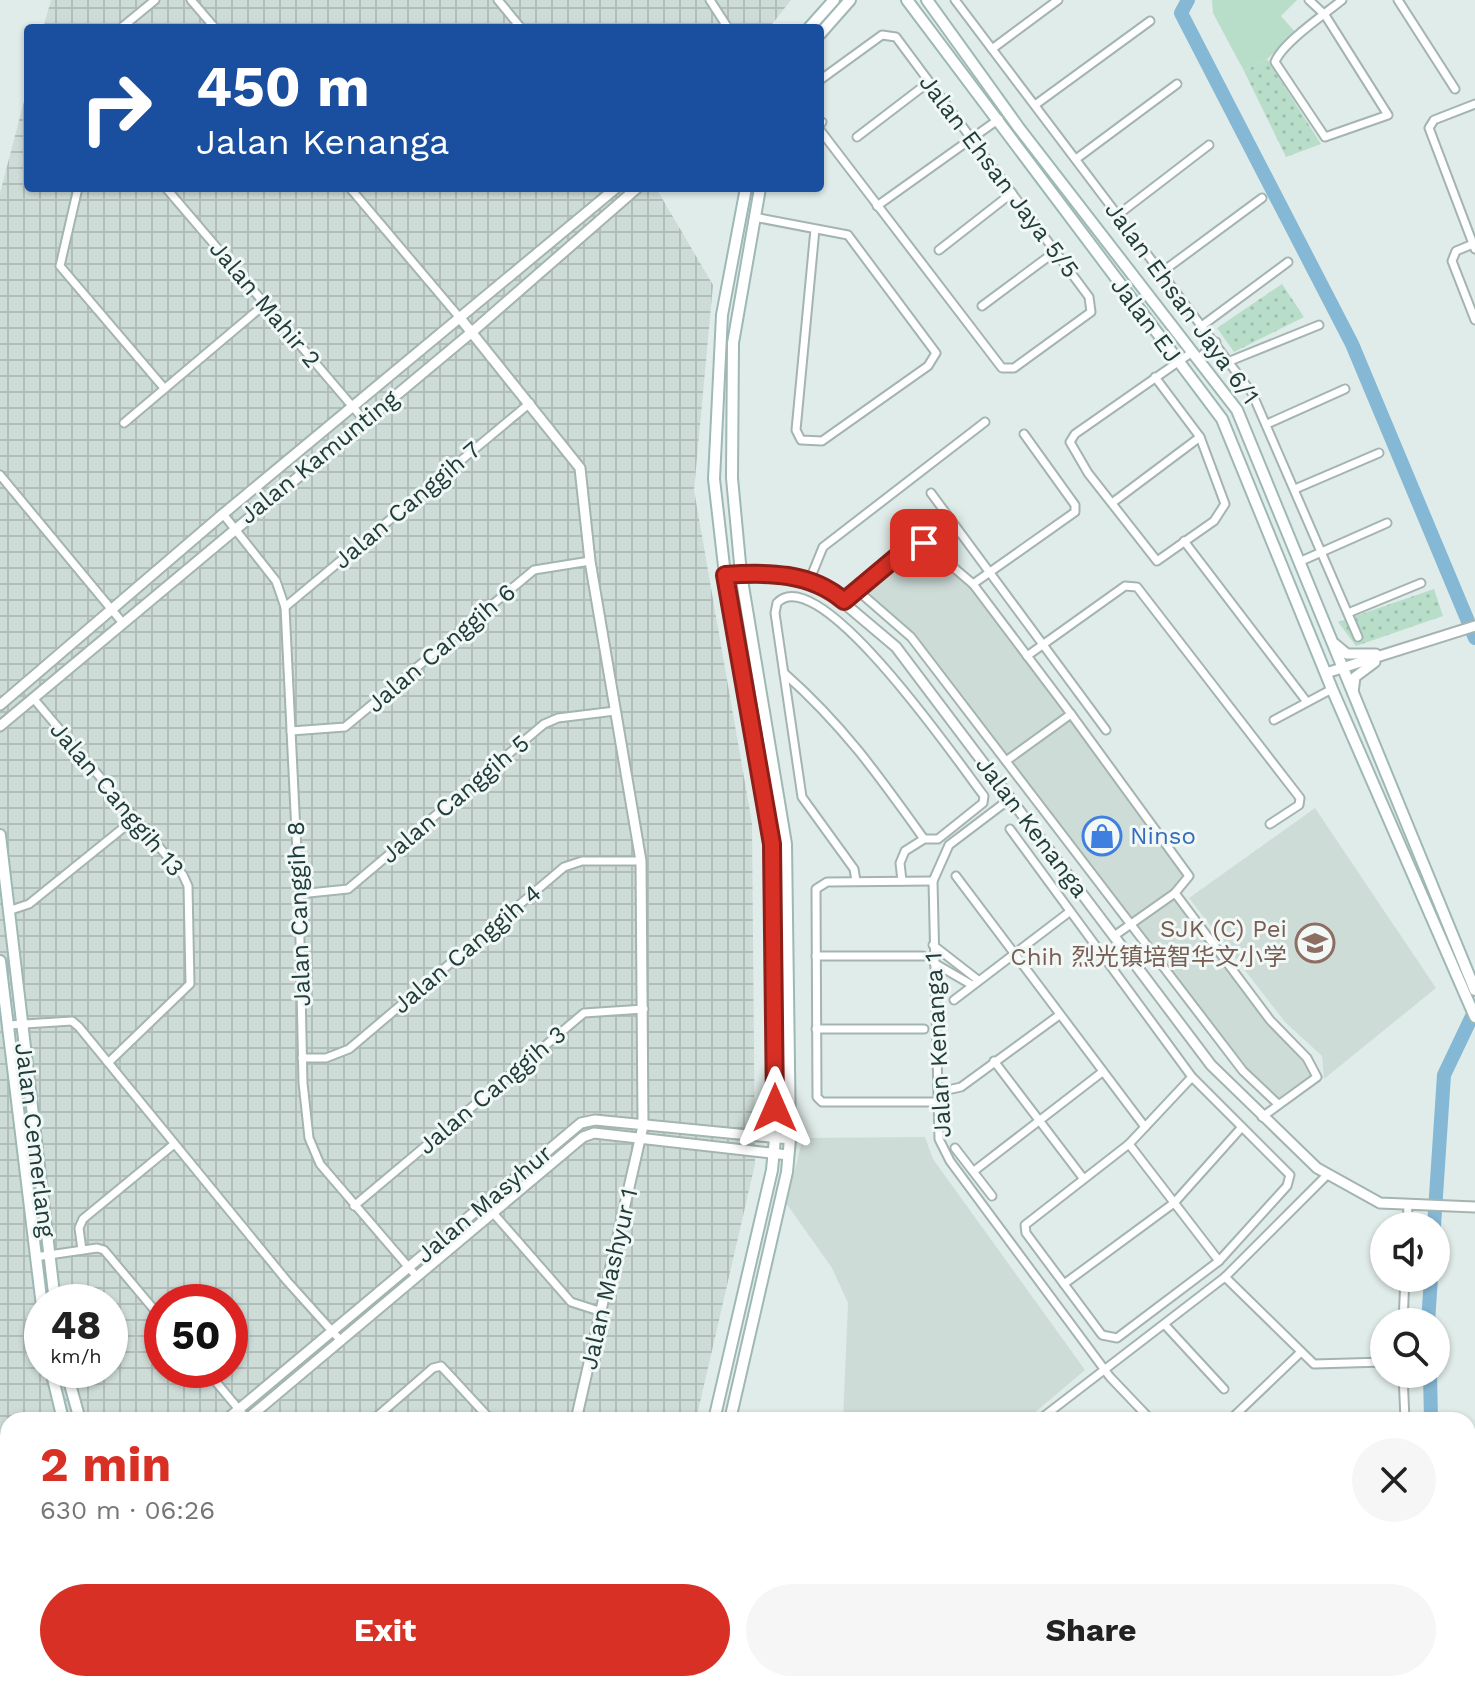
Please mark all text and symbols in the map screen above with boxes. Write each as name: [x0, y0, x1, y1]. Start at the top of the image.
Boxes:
text: 450 m: [196, 54, 370, 120]
icon: right: [64, 56, 168, 160]
street label: Jalan Ehsan Jaya 5/5: [913, 69, 1085, 283]
text: Jalan Kenanga: [196, 121, 449, 163]
street label: Jalan Ehsan Jaya 6/1: [1099, 196, 1265, 410]
street label: Jalan Mahir 2: [204, 235, 326, 373]
street label: Jalan EJ: [1105, 272, 1187, 368]
street label: Jalan Kamunting: [234, 384, 404, 530]
street label: Jalan Canggih 7: [328, 435, 486, 575]
pin: [890, 509, 958, 577]
icon: arrive: [902, 521, 946, 565]
street label: Jalan Canggih 6: [361, 578, 521, 718]
street label: Jalan Canggih 13: [44, 716, 190, 882]
street label: Jalan Canggih 5: [375, 729, 535, 869]
street label: Jalan Kenanga: [970, 751, 1094, 903]
shop icon: Ninso: [1081, 815, 1123, 857]
street label: Jalan Canggih 8: [282, 821, 316, 1007]
place label: Ninso: [1130, 822, 1196, 850]
street label: Jalan Canggih 4: [387, 879, 547, 1019]
place label: SJK (C) Pei Chih 烈光镇培智华文小学: [1010, 915, 1287, 971]
school or university icon: SJK (C) Pei Chih 烈光镇培智华文小学: [1294, 922, 1336, 964]
street label: Jalan Kenanga 1: [919, 952, 957, 1138]
street label: Jalan Canggih 3: [412, 1020, 572, 1160]
street label: Jalan Cemerlang: [9, 1041, 61, 1239]
position arrow: [733, 1066, 817, 1150]
street label: Jalan Masyhur: [410, 1139, 558, 1269]
street label: Jalan Mashyur 1: [575, 1186, 643, 1372]
map controls: [1370, 1212, 1450, 1388]
button: sound: [1370, 1212, 1450, 1292]
speed limit sign: 50: [144, 1284, 248, 1388]
text: 48: [51, 1302, 101, 1349]
button: search: [1370, 1308, 1450, 1388]
text: km/h: [50, 1344, 102, 1368]
text: 2 min: [40, 1436, 171, 1493]
button: close: [1352, 1438, 1436, 1522]
text: 630 m · 06:26: [40, 1495, 215, 1525]
button: Exit: [40, 1584, 730, 1676]
button: Share: [746, 1584, 1436, 1676]

